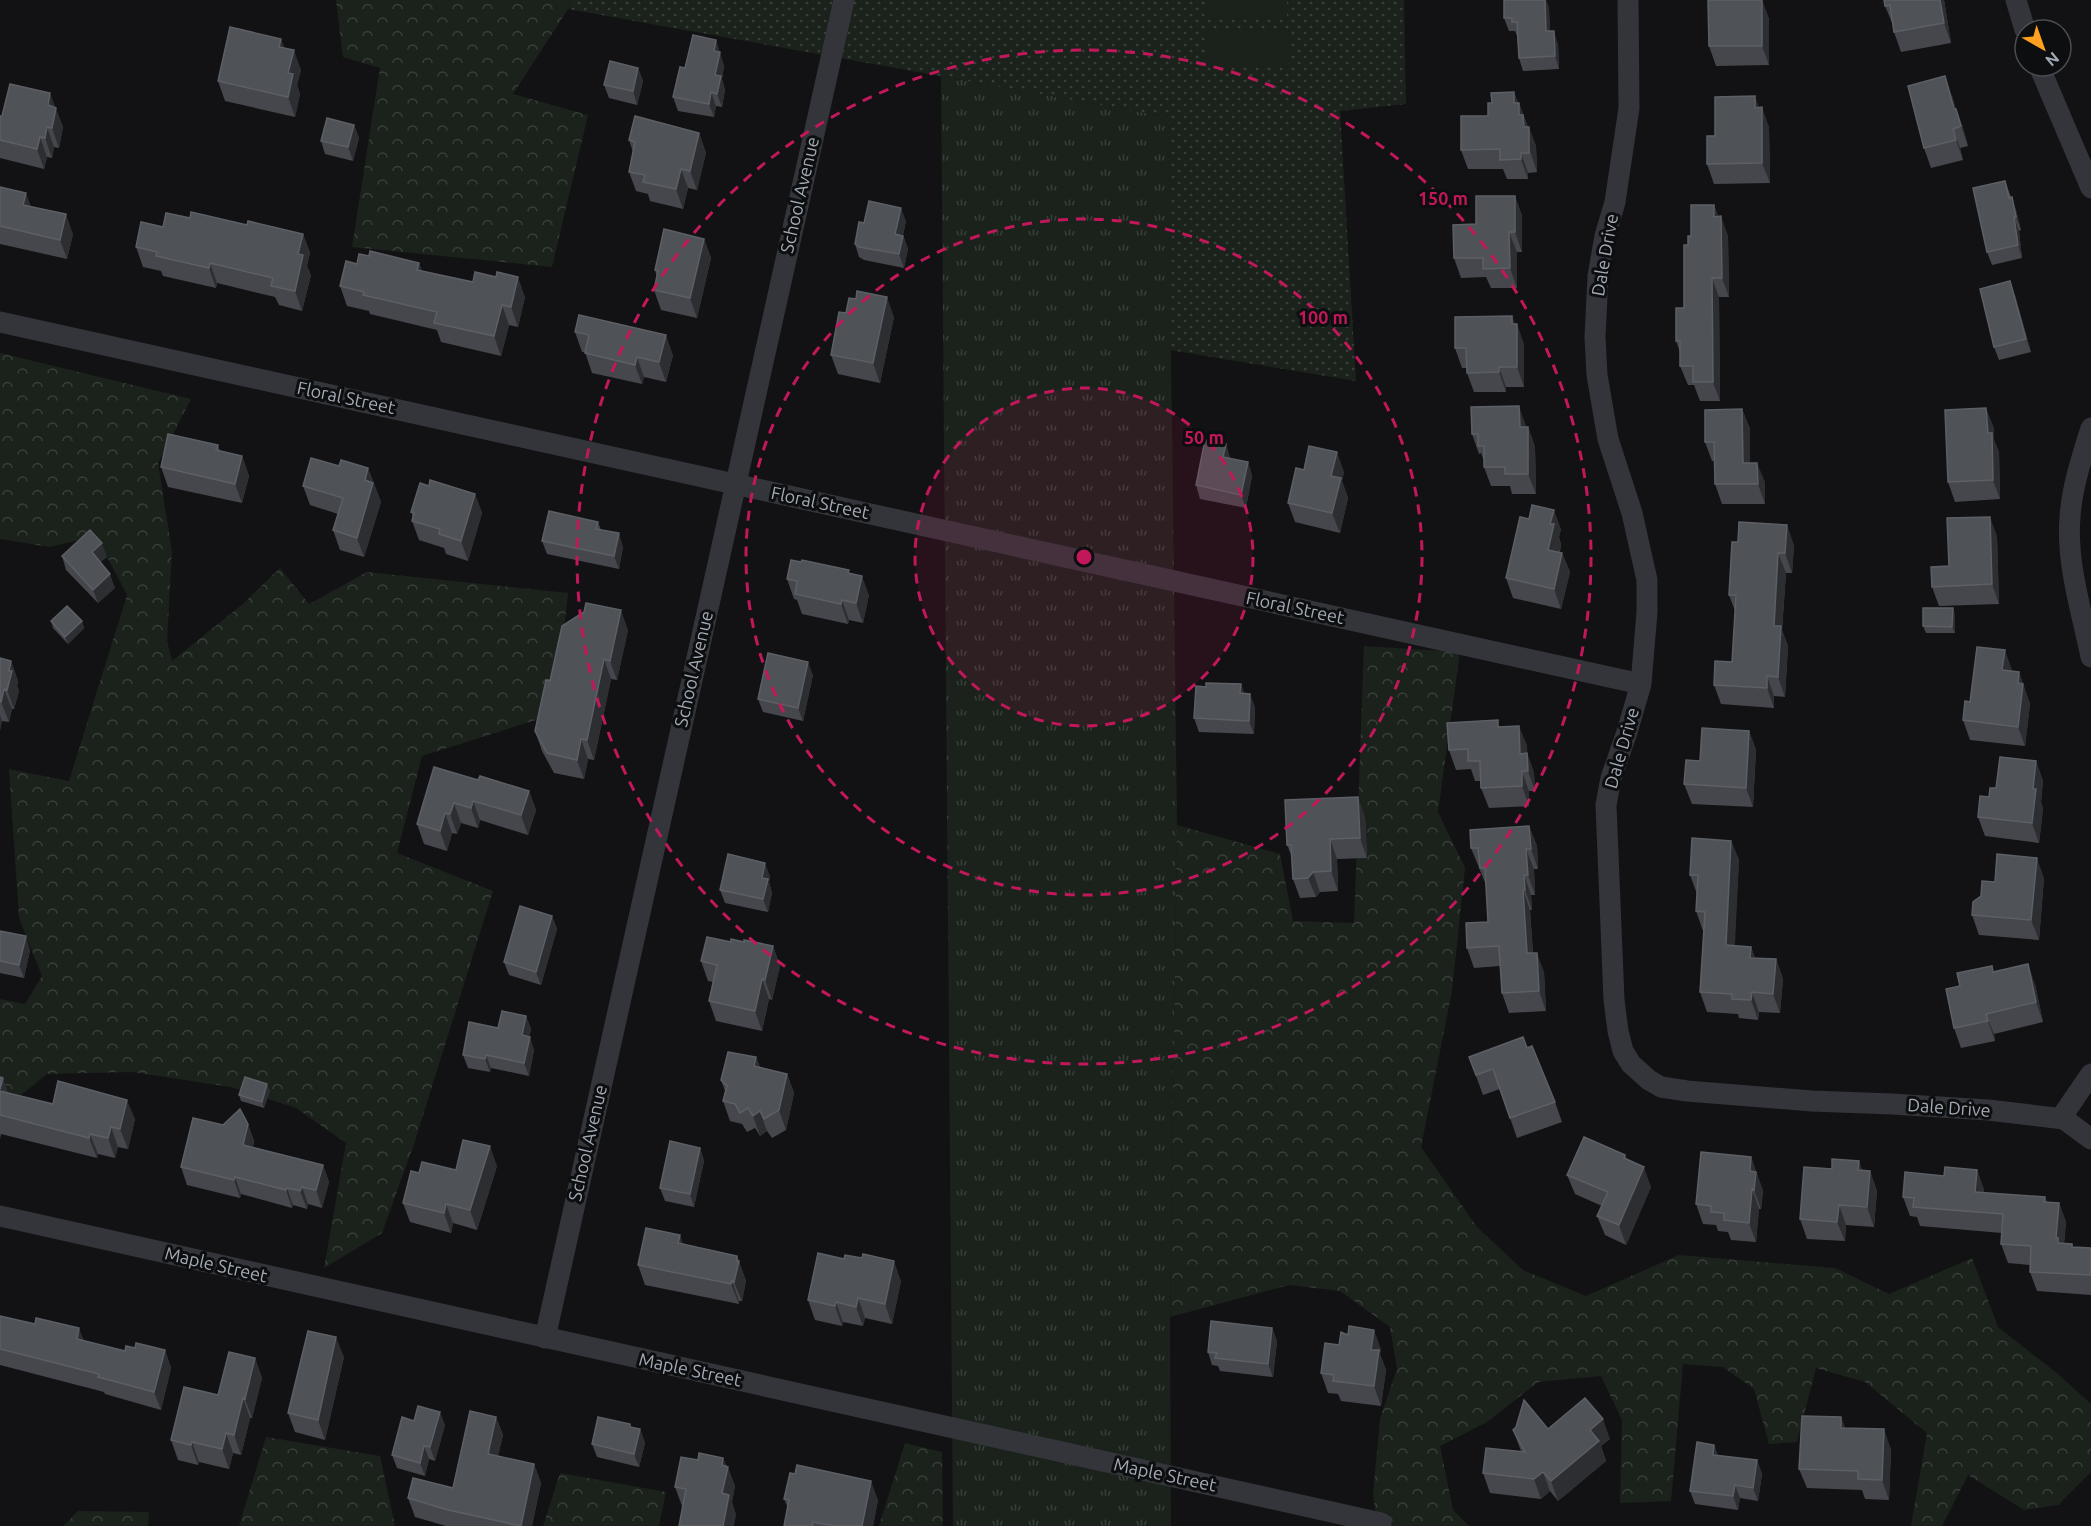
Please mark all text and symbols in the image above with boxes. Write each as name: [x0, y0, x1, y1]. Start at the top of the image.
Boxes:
north arrow: [2013, 18, 2073, 78]
text: N: [2042, 49, 2063, 70]
street label: School Avenue: [776, 135, 822, 255]
text: 150 m: [1418, 188, 1468, 208]
street label: Dale Drive: [1587, 212, 1621, 298]
text: 100 m: [1298, 307, 1348, 327]
street label: Floral Street: [295, 377, 397, 417]
text: 50 m: [1184, 427, 1224, 447]
street label: Floral Street: [769, 482, 871, 522]
centre of rings: [1074, 547, 1094, 567]
street label: Floral Street: [1244, 587, 1346, 627]
street label: School Avenue: [670, 609, 716, 729]
street label: Dale Drive: [1600, 705, 1642, 791]
street label: School Avenue: [564, 1083, 610, 1203]
street label: Dale Drive: [1907, 1094, 1991, 1120]
street label: Maple Street: [163, 1243, 269, 1286]
street label: Maple Street: [637, 1348, 743, 1390]
street label: Maple Street: [1112, 1453, 1218, 1495]

